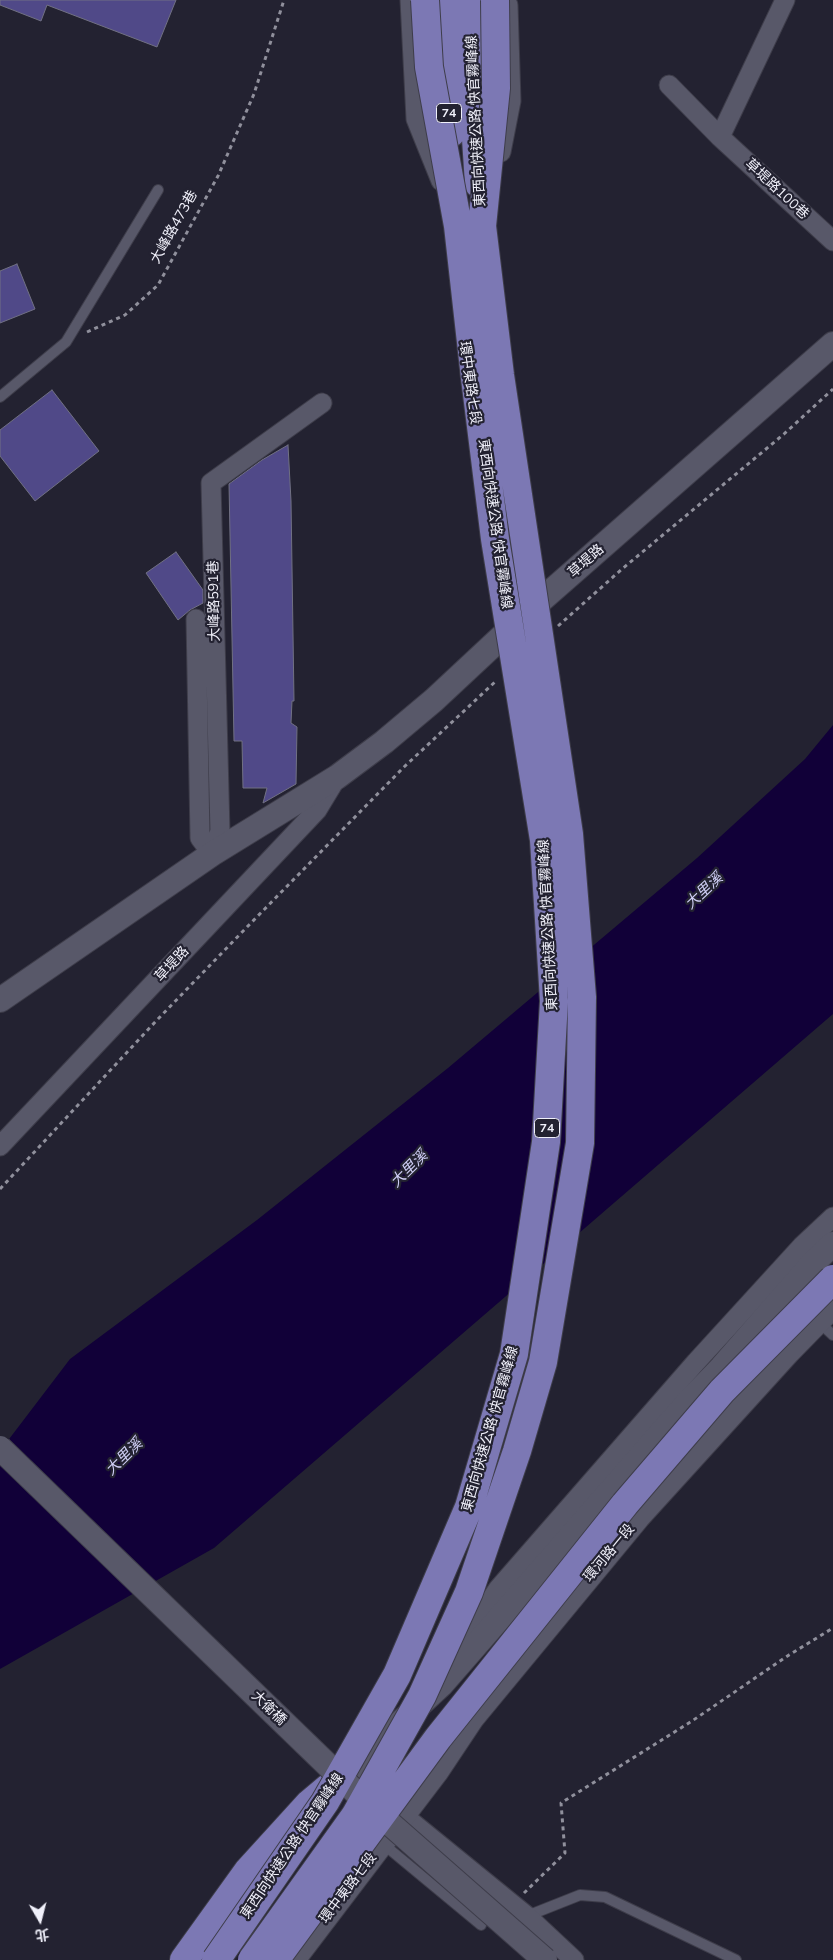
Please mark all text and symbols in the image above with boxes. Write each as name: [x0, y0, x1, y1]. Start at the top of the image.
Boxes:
street label: 東西向快速公路 快官霧峰線: [463, 35, 489, 207]
road number: 74: [436, 104, 462, 122]
street label: 草堤路100巷: [742, 155, 812, 223]
street label: 大峰路473巷: [147, 187, 201, 267]
street label: 環中東路七段: [456, 340, 484, 426]
street label: 東西向快速公路 快官霧峰線: [475, 438, 515, 610]
street label: 草堤路: [565, 541, 607, 581]
street label: 大峰路591巷: [205, 560, 223, 642]
street label: 東西向快速公路 快官霧峰線: [535, 839, 561, 1011]
water label: 大里溪: [681, 869, 727, 913]
street label: 草堤路: [152, 943, 192, 985]
road number: 74: [534, 1118, 560, 1138]
water label: 大里溪: [387, 1147, 431, 1191]
street label: 東西向快速公路 快官霧峰線: [458, 1344, 522, 1514]
water label: 大里溪: [102, 1435, 146, 1479]
street label: 環河路一段: [580, 1521, 638, 1585]
street label: 大衛橋: [248, 1687, 290, 1729]
street label: 東西向快速公路 快官霧峰線: [237, 1770, 347, 1922]
street label: 環中東路七段: [316, 1849, 380, 1927]
north arrow: [15, 1895, 65, 1945]
text: 北: [34, 1925, 50, 1945]

